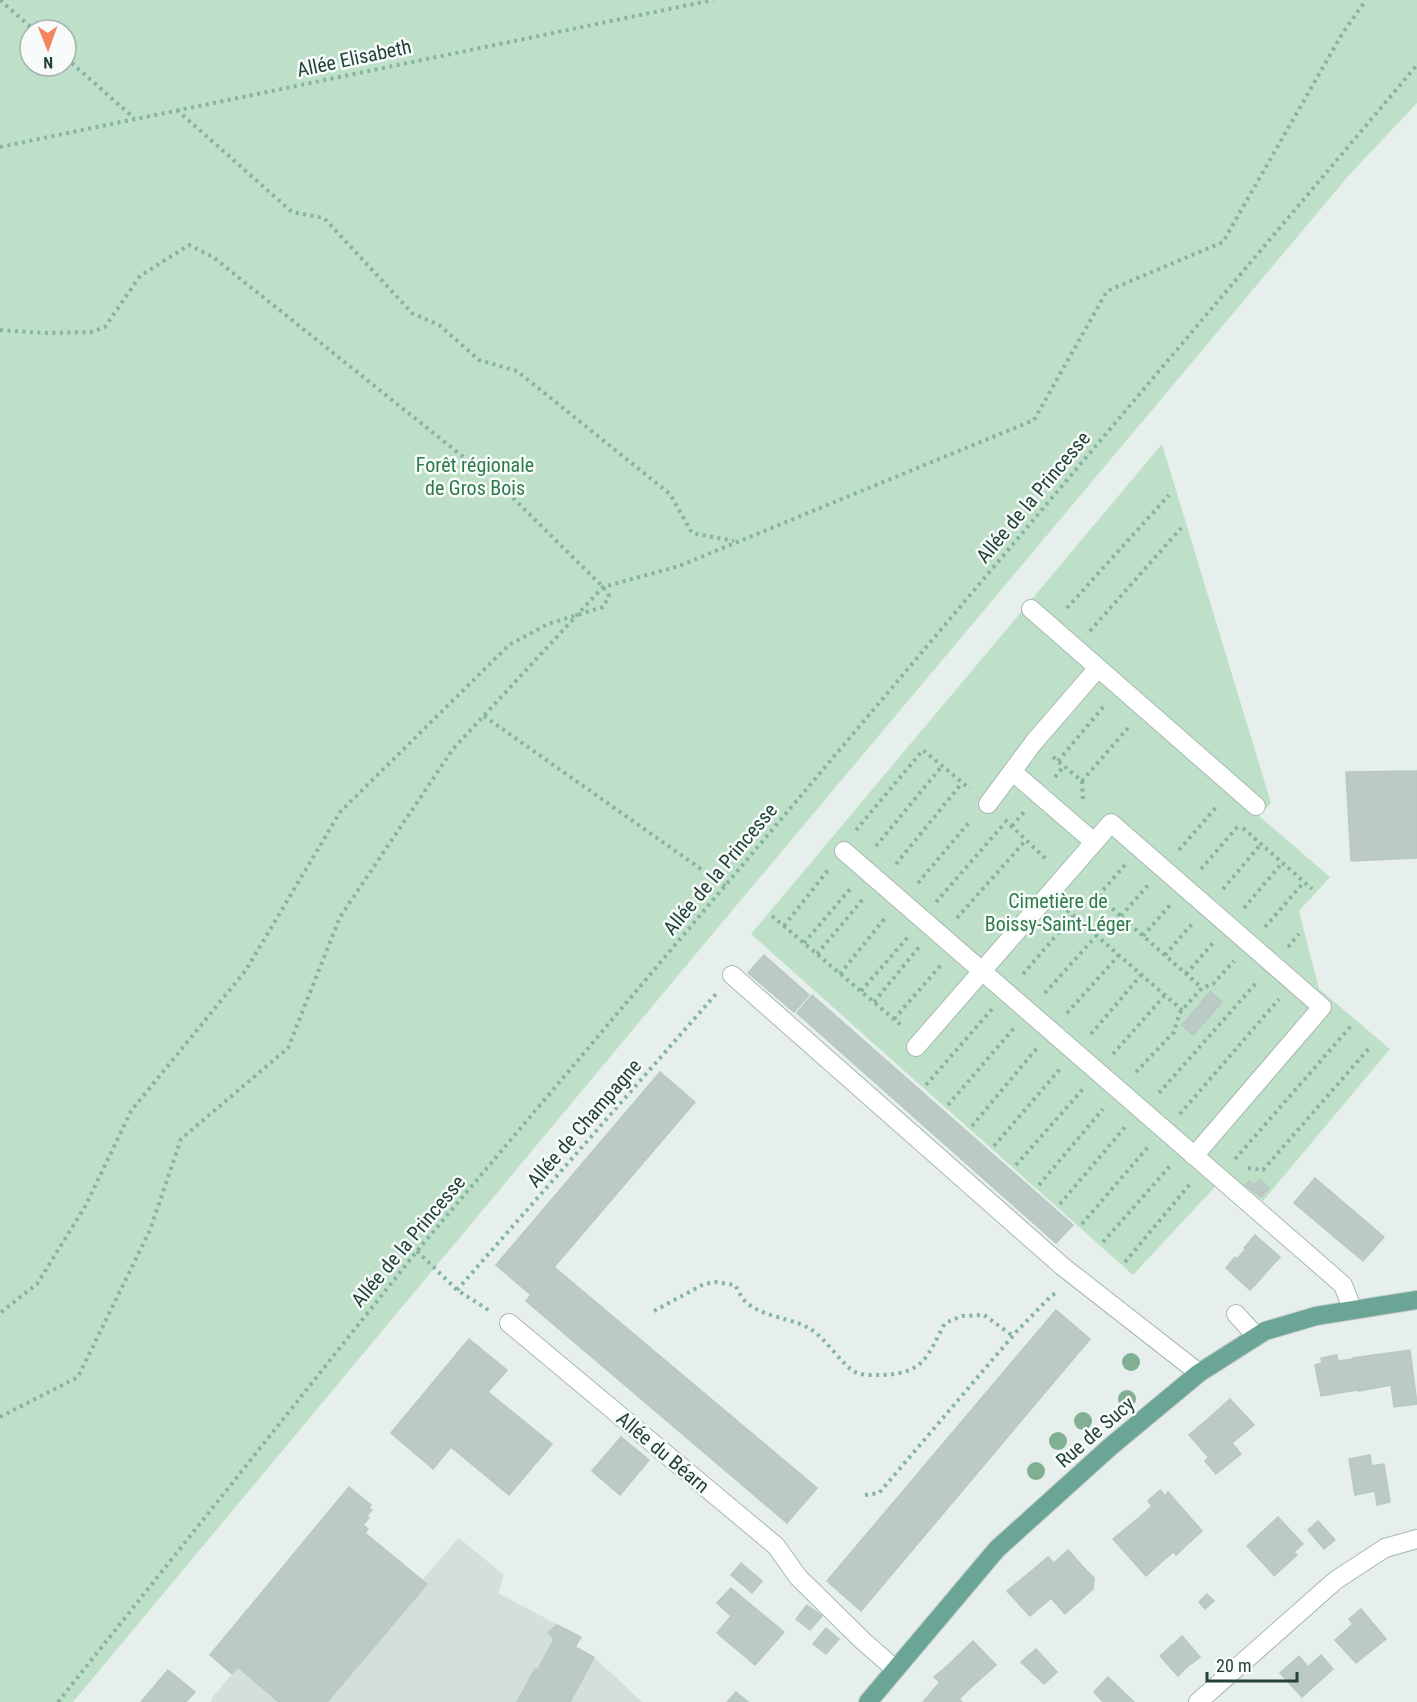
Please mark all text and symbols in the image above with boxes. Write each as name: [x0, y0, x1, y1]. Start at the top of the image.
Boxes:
north arrow: [18, 18, 78, 78]
street label: Allée Elisabeth: [294, 34, 414, 82]
text: N: [43, 53, 53, 72]
street label: Allée de la Princesse: [971, 426, 1095, 568]
park label: Forêt régionale de Gros Bois: [416, 453, 534, 500]
street label: Allée de la Princesse: [658, 798, 782, 940]
park label: Cimetière de Boissy-Saint-Léger: [985, 889, 1131, 936]
street label: Allée de Champagne: [522, 1054, 646, 1192]
street label: Allée de la Princesse: [346, 1170, 470, 1312]
street label: Rue de Sucy: [1051, 1392, 1139, 1472]
street label: Allée du Béarn: [612, 1406, 714, 1498]
scale bar: [1207, 1645, 1297, 1683]
text: 20 m: [1216, 1655, 1251, 1676]

